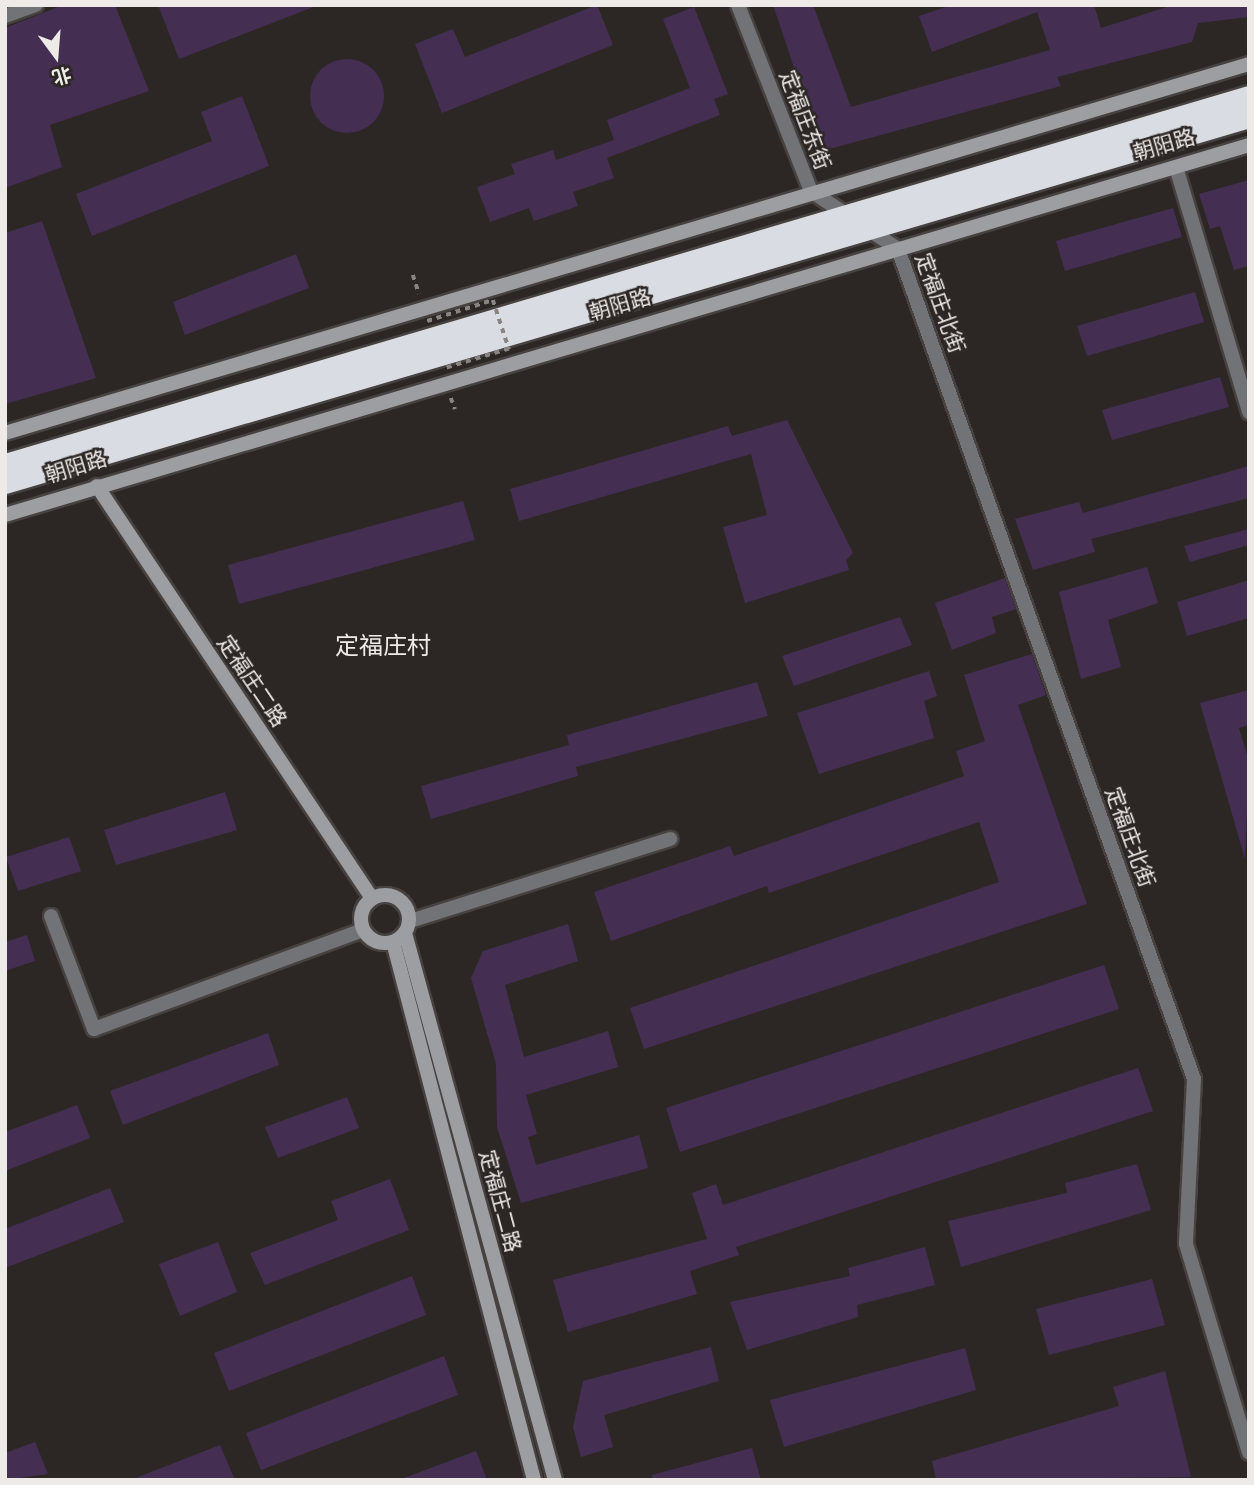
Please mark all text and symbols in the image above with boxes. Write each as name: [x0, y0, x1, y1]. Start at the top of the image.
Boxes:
north arrow: [21, 21, 91, 91]
text: 北: [49, 61, 75, 91]
street label: 定福庄东街: [774, 66, 836, 174]
street label: 朝阳路: [1130, 124, 1198, 166]
street label: 定福庄北街: [910, 249, 970, 357]
street label: 朝阳路: [586, 284, 654, 326]
street label: 朝阳路: [42, 446, 110, 488]
street label: 定福庄二路: [212, 630, 292, 732]
district label: 定福庄村: [335, 632, 431, 660]
street label: 定福庄北街: [1100, 783, 1160, 891]
street label: 定福庄二路: [474, 1147, 526, 1255]

